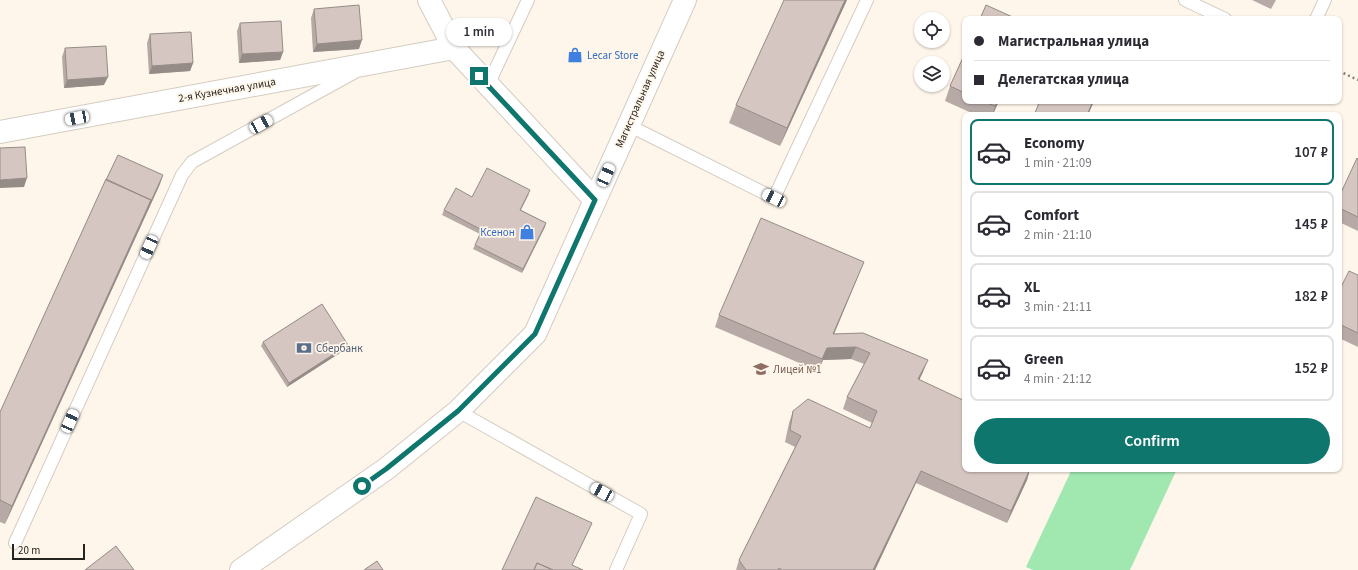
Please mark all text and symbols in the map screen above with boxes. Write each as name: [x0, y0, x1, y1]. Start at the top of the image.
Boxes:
map controls: [914, 12, 950, 92]
button: locate: [914, 12, 950, 48]
callout: 1 min: [446, 18, 512, 46]
text: 1 min: [464, 23, 494, 41]
text: Магистральная улица: [998, 31, 1149, 52]
shop icon: Lecar Store: [566, 46, 584, 64]
place label: Lecar Store: [587, 48, 639, 63]
street label: Магистральная улица: [612, 48, 668, 150]
button: layers: [914, 56, 950, 92]
route end: [470, 67, 488, 85]
text: Делегатская улица: [998, 69, 1129, 90]
street label: 2-я Кузнечная улица: [177, 74, 277, 106]
car: [64, 110, 90, 126]
car: [248, 113, 274, 135]
text: Economy: [1024, 133, 1085, 154]
icon: car: [976, 134, 1012, 170]
text: 107 ₽: [1294, 142, 1328, 163]
text: 1 min · 21:09: [1024, 154, 1092, 172]
car: [596, 162, 616, 188]
car: [761, 187, 787, 209]
text: Comfort: [1024, 205, 1079, 226]
icon: car: [976, 206, 1012, 242]
text: 145 ₽: [1294, 214, 1328, 235]
shop icon: Ксенон: [518, 223, 536, 241]
place label: Ксенон: [480, 225, 515, 240]
text: 2 min · 21:10: [1024, 226, 1092, 244]
car: [139, 234, 159, 260]
text: XL: [1024, 277, 1040, 298]
icon: car: [976, 278, 1012, 314]
text: 182 ₽: [1294, 286, 1328, 307]
text: 3 min · 21:11: [1024, 298, 1092, 316]
bank icon: Сбербанк: [295, 339, 313, 357]
place label: Сбербанк: [316, 341, 363, 356]
text: Green: [1024, 349, 1064, 370]
icon: car: [976, 350, 1012, 386]
text: 152 ₽: [1294, 358, 1328, 379]
school or university icon: Лицей №1: [752, 360, 770, 378]
place label: Лицей №1: [773, 362, 821, 377]
text: 4 min · 21:12: [1024, 370, 1092, 388]
car: [60, 408, 80, 434]
button: Confirm: [974, 418, 1330, 464]
route start: [353, 477, 371, 495]
car: [589, 481, 615, 503]
scale bar: [12, 542, 85, 561]
text: 20 m: [18, 543, 40, 558]

